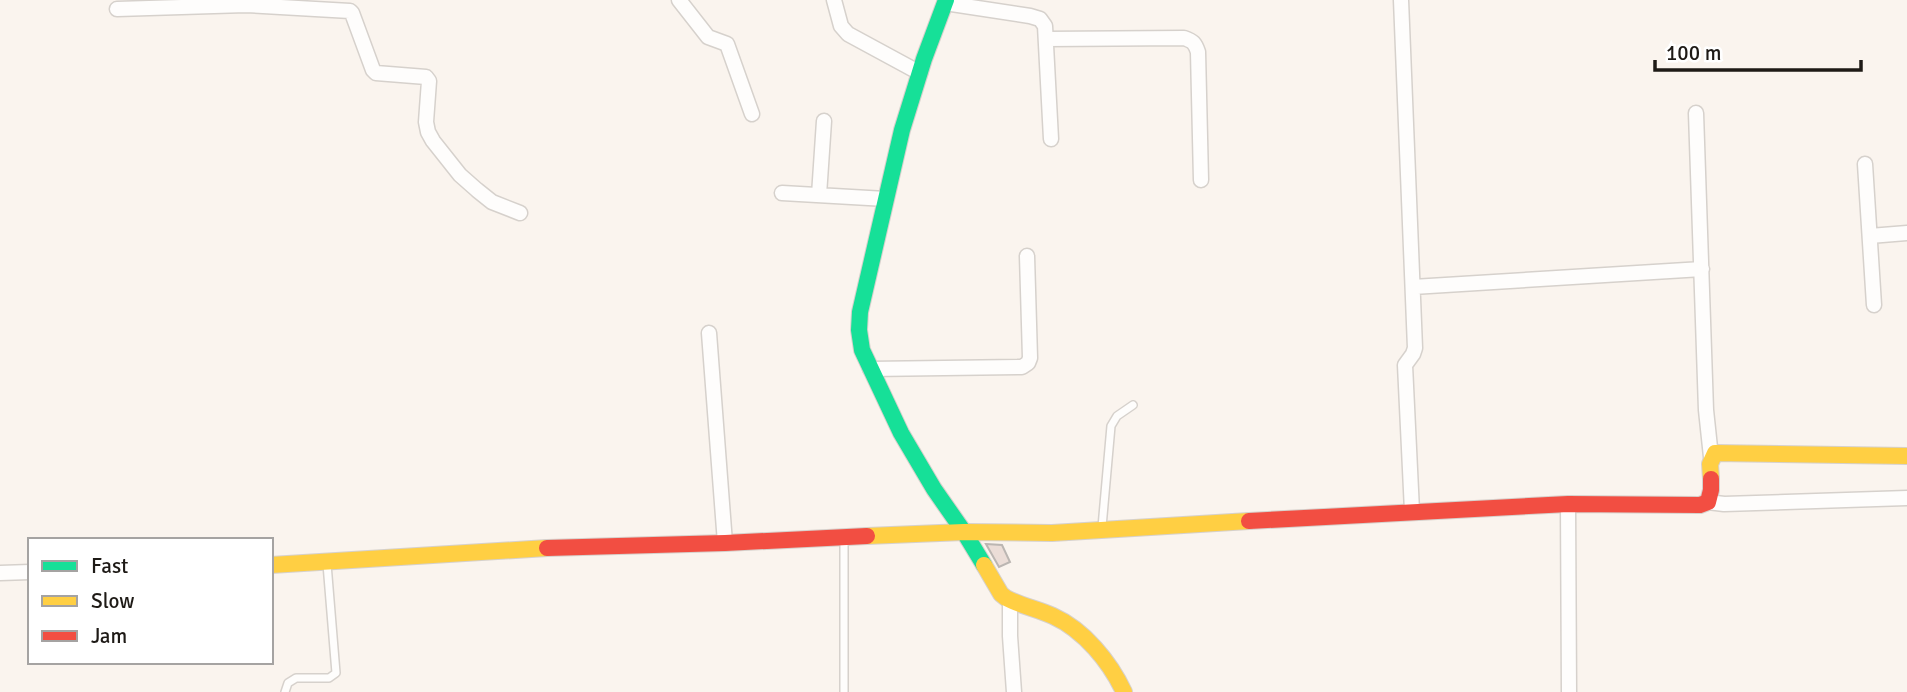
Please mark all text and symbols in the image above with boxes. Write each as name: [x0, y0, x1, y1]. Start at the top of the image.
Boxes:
scale bar: [1655, 28, 1862, 72]
text: 100 m: [1666, 40, 1721, 66]
legend: [28, 538, 273, 664]
text: Fast: [91, 553, 128, 579]
text: Slow: [91, 588, 135, 614]
text: Jam: [91, 623, 127, 649]

